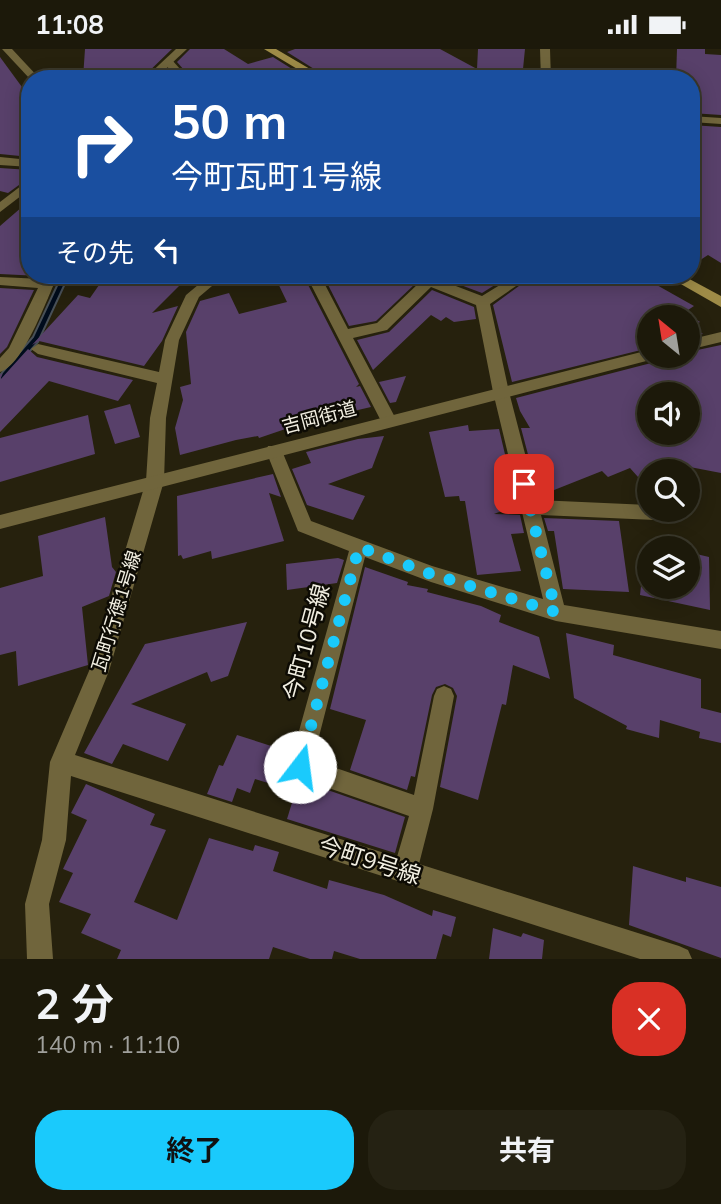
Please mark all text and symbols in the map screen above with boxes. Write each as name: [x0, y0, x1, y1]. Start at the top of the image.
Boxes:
text: 11:08: [35, 8, 104, 41]
text: 50 m: [171, 90, 287, 151]
icon: right: [56, 98, 147, 189]
text: 今町瓦町1号線: [171, 156, 382, 196]
icon: left: [148, 231, 186, 269]
text: その先: [56, 236, 134, 269]
north arrow: [637, 305, 700, 367]
map controls: [637, 305, 700, 599]
button: sound: [637, 382, 700, 445]
street label: 吉岡街道: [279, 396, 359, 438]
pin: [494, 454, 554, 514]
button: search: [637, 459, 700, 522]
icon: arrive: [505, 465, 543, 503]
button: layers: [637, 536, 700, 599]
street label: 瓦町行徳1号線: [86, 548, 146, 674]
street label: 今町10号線: [277, 580, 335, 704]
position arrow: [263, 730, 337, 804]
street label: 今町9号線: [315, 830, 425, 890]
text: 2 分: [35, 977, 114, 1030]
button: close: [612, 982, 686, 1056]
text: 140 m · 11:10: [35, 1030, 180, 1059]
button: 終了: [35, 1110, 354, 1190]
button: 共有: [368, 1110, 686, 1190]

